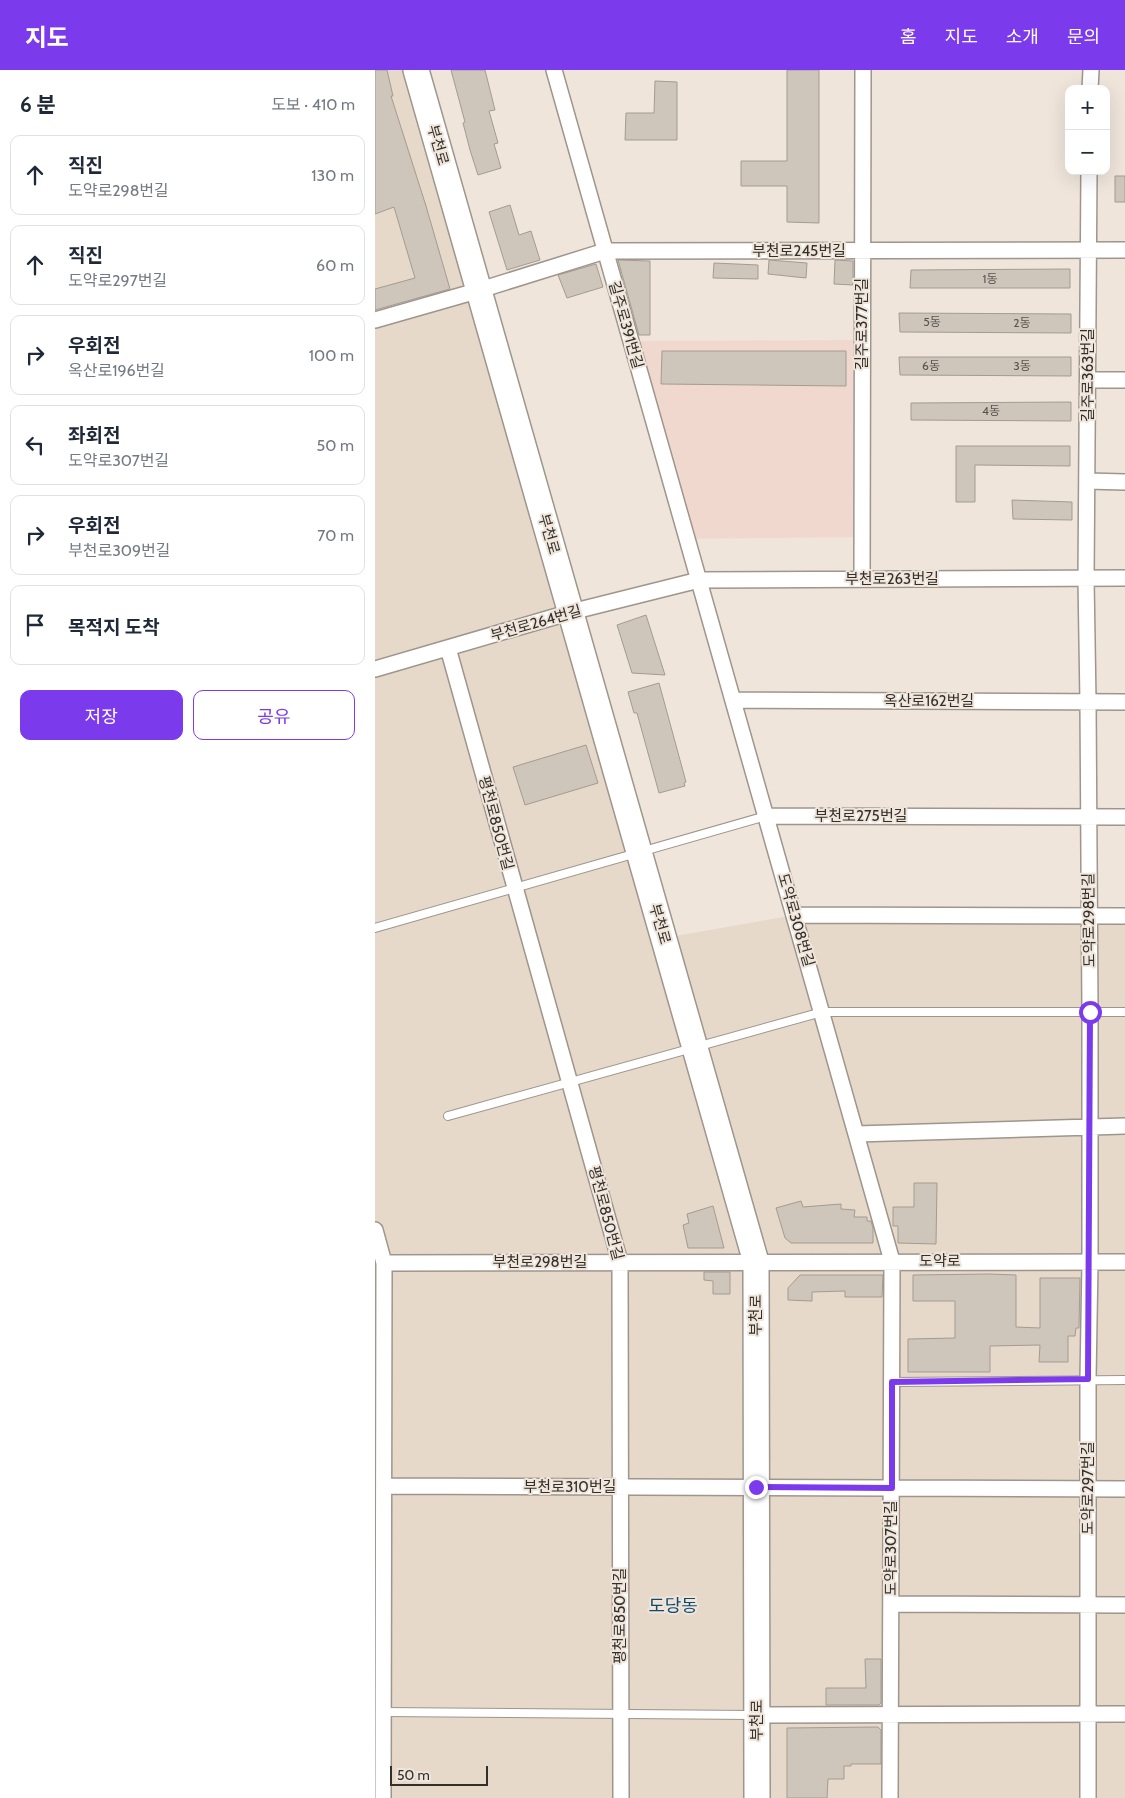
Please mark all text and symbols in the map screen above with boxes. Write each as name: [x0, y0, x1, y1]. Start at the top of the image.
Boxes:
text: 지도: [25, 23, 69, 52]
text: 홈: [900, 26, 917, 48]
text: 지도: [945, 26, 978, 48]
text: 소개: [1006, 26, 1039, 48]
text: 문의: [1067, 26, 1100, 48]
map controls: [1065, 85, 1110, 175]
button: +: [1065, 85, 1110, 130]
text: 6 분: [20, 92, 56, 117]
text: 도보 · 410 m: [271, 95, 355, 114]
street label: 부천로: [424, 123, 452, 167]
button: −: [1065, 130, 1110, 175]
text: 직진: [68, 154, 103, 177]
icon: ahead: [21, 161, 49, 189]
text: 130 m: [311, 166, 354, 185]
text: 도약로298번길: [68, 181, 169, 200]
street label: 부천로245번길: [752, 242, 846, 260]
text: 직진: [68, 244, 103, 267]
icon: ahead: [21, 251, 49, 279]
text: 60 m: [316, 256, 354, 275]
text: 도약로297번길: [68, 271, 167, 290]
house number: 1동: [983, 271, 997, 286]
street label: 길주로377번길: [853, 278, 871, 370]
street label: 길주로391번길: [605, 279, 647, 371]
house number: 5동: [923, 314, 941, 329]
house number: 2동: [1013, 315, 1031, 330]
street label: 길주로363번길: [1079, 328, 1097, 422]
text: 우회전: [68, 334, 120, 357]
icon: right: [21, 341, 49, 369]
text: 100 m: [309, 346, 354, 365]
house number: 6동: [922, 358, 940, 373]
house number: 3동: [1013, 358, 1031, 373]
text: 옥산로196번길: [68, 361, 165, 380]
house number: 4동: [982, 403, 1000, 418]
text: 좌회전: [68, 424, 120, 447]
icon: left: [21, 431, 49, 459]
text: 50 m: [317, 436, 354, 455]
text: 도약로307번길: [68, 451, 169, 470]
street label: 부천로: [535, 512, 563, 556]
text: 우회전: [68, 514, 120, 537]
icon: right: [21, 521, 49, 549]
text: 70 m: [317, 526, 354, 545]
text: 부천로309번길: [68, 541, 171, 560]
street label: 부천로263번길: [845, 570, 939, 588]
street label: 부천로264번길: [488, 601, 584, 645]
icon: arrive: [21, 611, 49, 639]
text: 목적지 도착: [68, 616, 160, 639]
button: 저장: [20, 690, 183, 740]
button: 공유: [193, 690, 355, 740]
street label: 옥산로162번길: [884, 692, 974, 710]
street label: 평천로850번길: [475, 774, 517, 872]
street label: 부천로275번길: [815, 807, 907, 825]
street label: 도약로308번길: [774, 871, 818, 969]
street label: 도약로298번길: [1079, 873, 1099, 967]
street label: 부천로: [646, 902, 674, 946]
route start: [1079, 1001, 1102, 1024]
street label: 평천로850번길: [585, 1164, 627, 1262]
street label: 도약로: [919, 1252, 961, 1270]
street label: 부천로298번길: [493, 1253, 587, 1271]
street label: 부천로: [747, 1294, 765, 1336]
street label: 도약로297번길: [1079, 1442, 1097, 1534]
route end: [745, 1476, 768, 1499]
street label: 부천로310번길: [524, 1478, 616, 1496]
street label: 도약로307번길: [882, 1501, 900, 1595]
street label: 평천로850번길: [611, 1568, 629, 1664]
district label: 도당동: [648, 1595, 698, 1617]
street label: 부천로: [748, 1699, 766, 1741]
scale bar: [390, 1763, 487, 1786]
text: 50 m: [397, 1766, 430, 1784]

